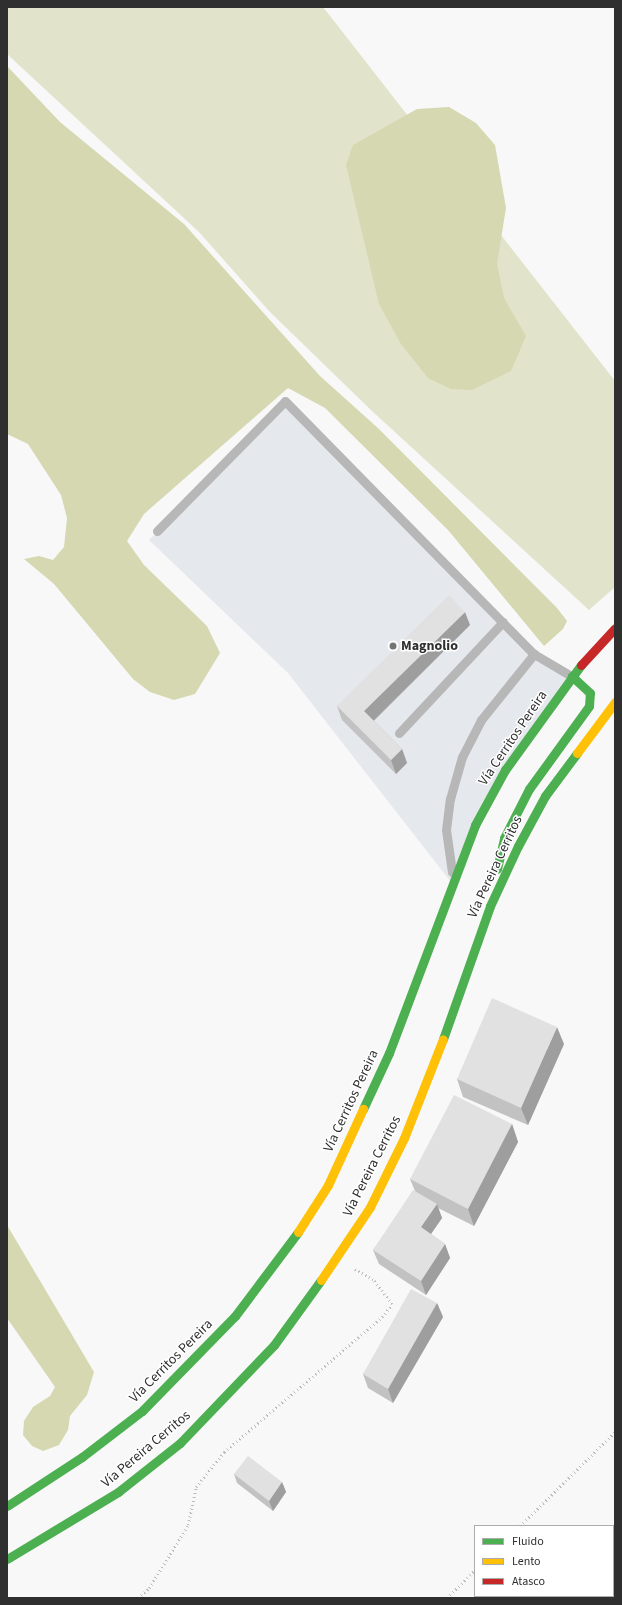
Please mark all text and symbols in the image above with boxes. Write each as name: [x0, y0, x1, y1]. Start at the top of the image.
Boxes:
place label: Magnolio: [401, 638, 458, 654]
marker: Magnolio: [388, 641, 398, 651]
street label: Vía Cerritos Pereira: [475, 687, 551, 789]
street label: Vía Pereira Cerritos: [464, 813, 526, 921]
street label: Vía Cerritos Pereira: [320, 1047, 382, 1155]
street label: Vía Pereira Cerritos: [339, 1113, 405, 1219]
street label: Vía Cerritos Pereira: [126, 1316, 216, 1406]
street label: Vía Pereira Cerritos: [98, 1407, 194, 1491]
legend: [474, 1525, 614, 1597]
text: Fluido: [512, 1533, 544, 1550]
text: Lento: [512, 1553, 541, 1570]
text: Atasco: [512, 1573, 545, 1590]

